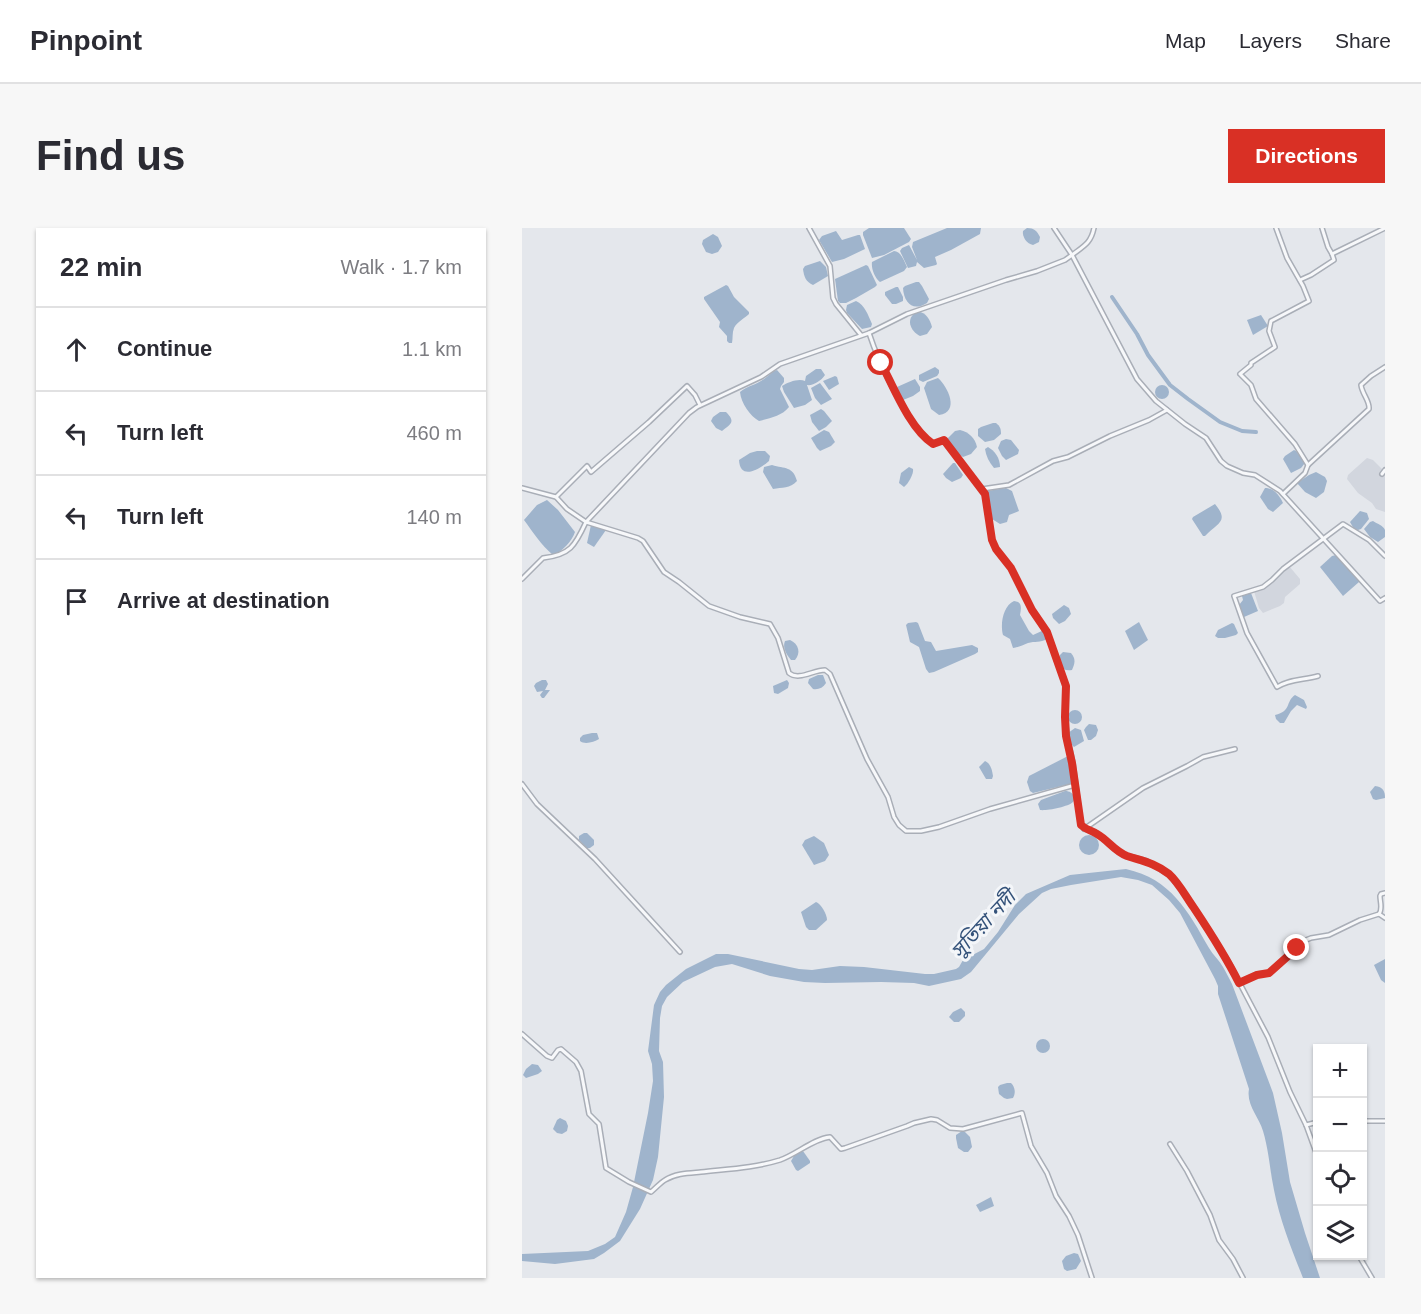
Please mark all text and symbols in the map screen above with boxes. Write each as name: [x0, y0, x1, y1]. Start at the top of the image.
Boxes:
text: Pinpoint: [30, 25, 142, 56]
text: Map: [1165, 29, 1206, 52]
text: Layers: [1239, 29, 1302, 52]
text: Share: [1335, 29, 1391, 52]
button: Directions: [1228, 129, 1385, 183]
text: Find us: [36, 132, 185, 179]
text: 22 min: [60, 252, 142, 282]
text: Walk · 1.7 km: [341, 256, 462, 278]
icon: ahead: [60, 333, 93, 366]
text: Continue: [117, 336, 212, 361]
text: 1.1 km: [402, 338, 462, 360]
route start: [867, 349, 893, 375]
icon: left: [60, 417, 93, 450]
text: Turn left: [117, 420, 203, 445]
text: 460 m: [406, 422, 462, 444]
icon: left: [60, 501, 93, 534]
text: Turn left: [117, 504, 203, 529]
text: 140 m: [406, 506, 462, 528]
icon: arrive: [60, 585, 93, 618]
text: Arrive at destination: [117, 588, 330, 613]
water label: সুতিয়া নদী: [946, 883, 1023, 963]
route end: [1283, 934, 1309, 960]
map controls: [1313, 1044, 1367, 1260]
button: +: [1313, 1044, 1367, 1098]
button: −: [1313, 1098, 1367, 1152]
button: locate: [1313, 1152, 1367, 1206]
button: layers: [1313, 1206, 1367, 1260]

